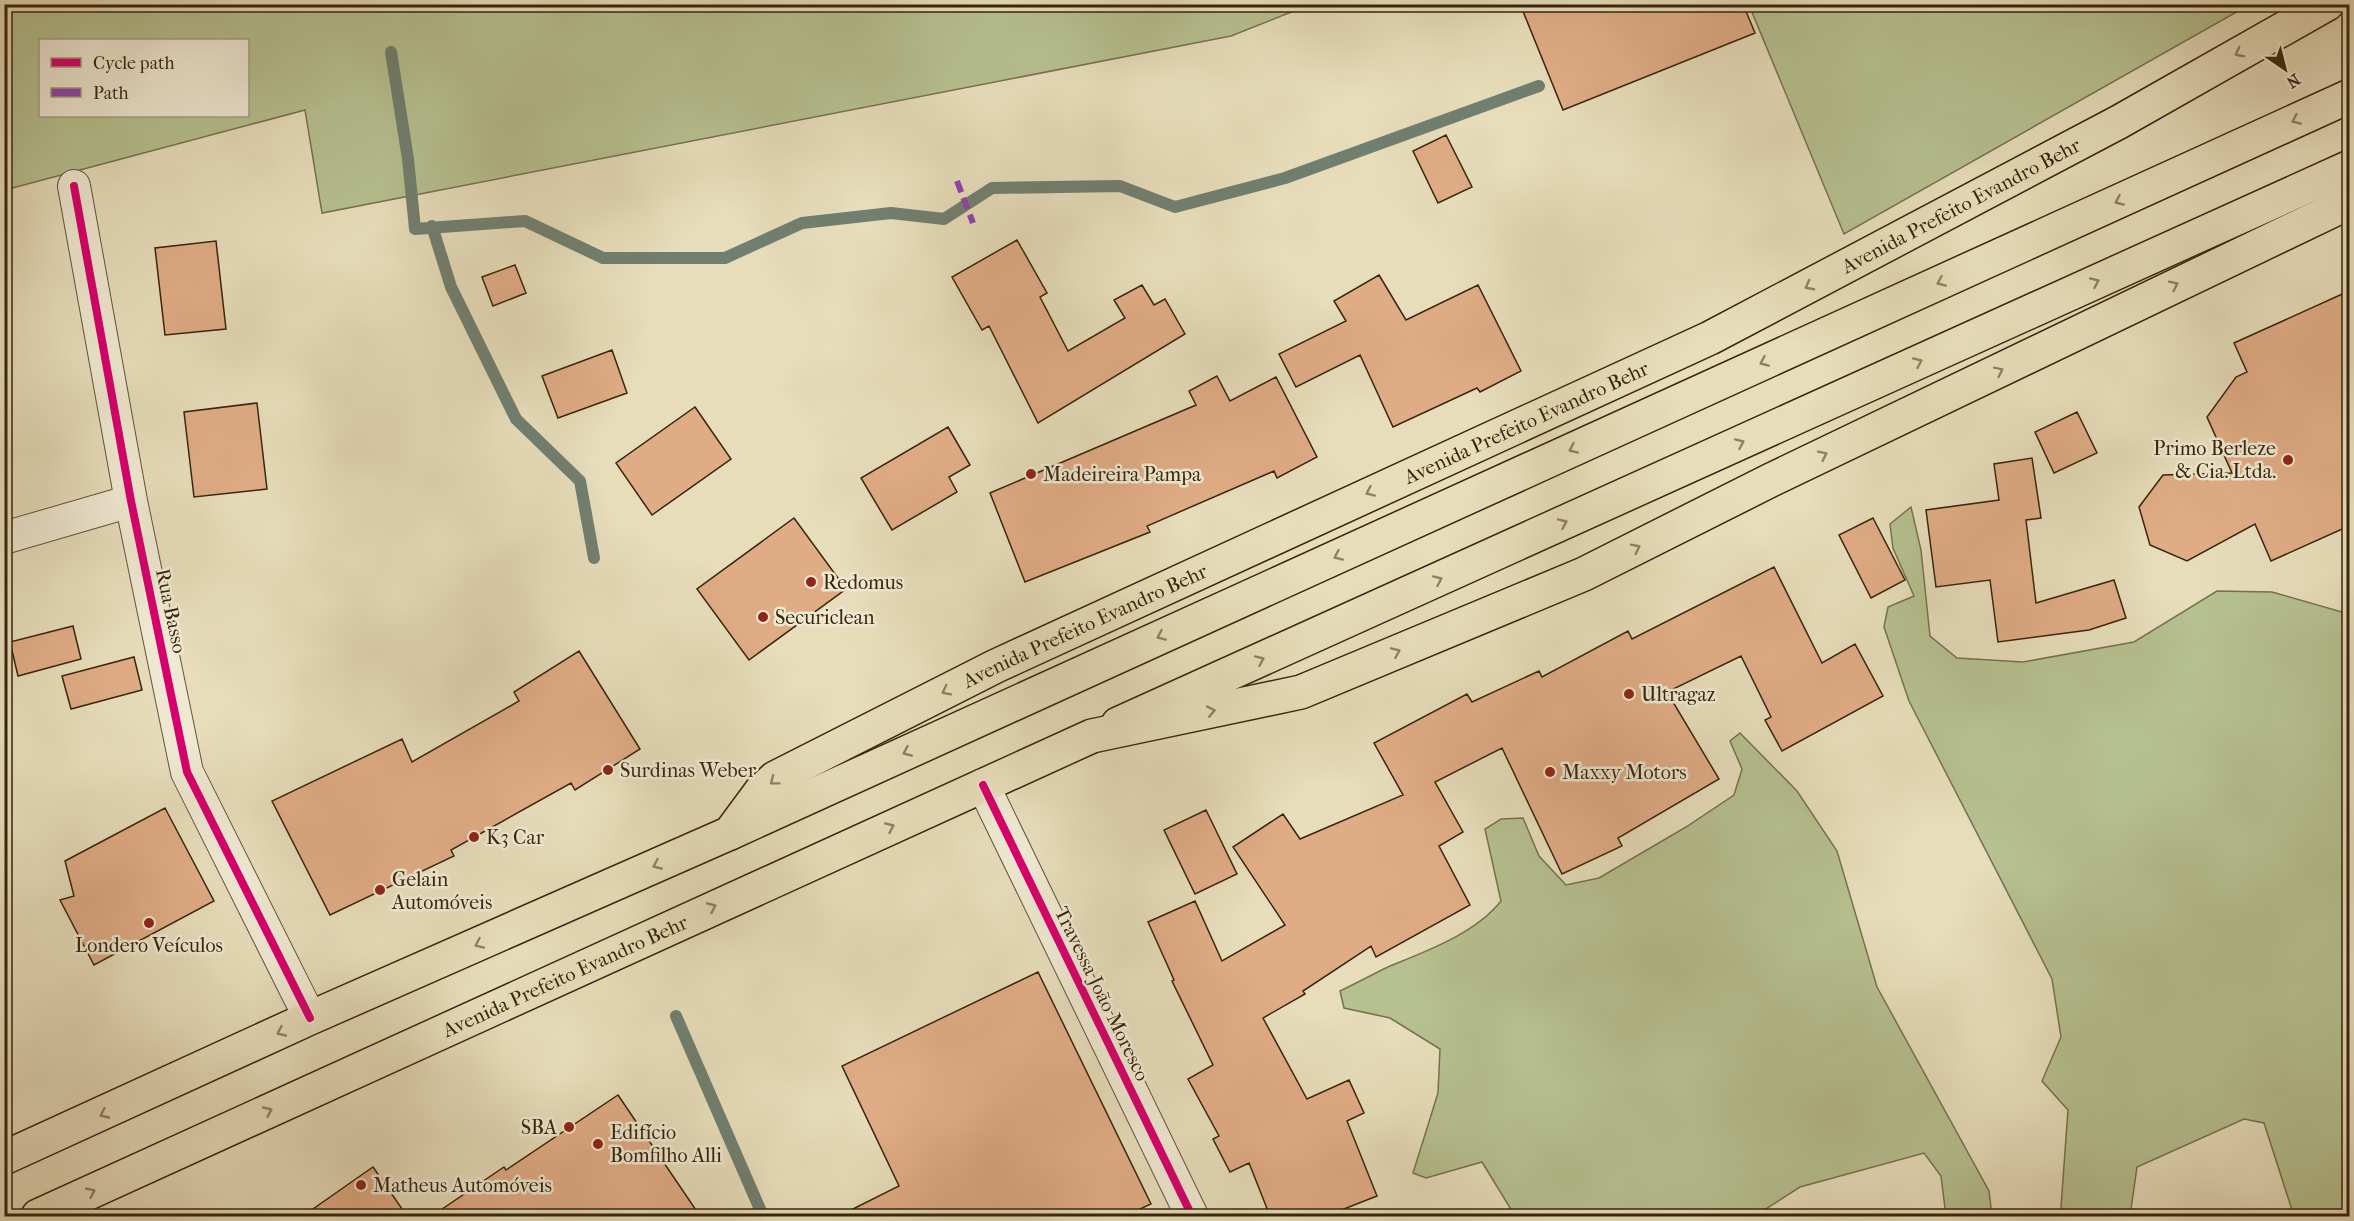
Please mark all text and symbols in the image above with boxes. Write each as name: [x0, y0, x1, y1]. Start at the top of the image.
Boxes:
legend: [39, 39, 249, 117]
north arrow: [2255, 39, 2315, 99]
one-way arrow: [2235, 46, 2246, 57]
text: Cycle path: [93, 53, 174, 74]
text: N: [2282, 70, 2304, 93]
text: Path: [93, 83, 129, 104]
one-way arrow: [2292, 113, 2303, 125]
street label: Avenida Prefeito Evandro Behr: [1837, 133, 2085, 278]
one-way arrow: [2114, 194, 2125, 206]
one-way arrow: [1937, 274, 1948, 286]
one-way arrow: [2089, 277, 2100, 289]
one-way arrow: [1805, 279, 1816, 290]
one-way arrow: [2168, 280, 2179, 292]
one-way arrow: [1759, 355, 1770, 367]
street label: Avenida Prefeito Evandro Behr: [1399, 356, 1653, 489]
one-way arrow: [1911, 358, 1922, 370]
one-way arrow: [1993, 366, 2004, 378]
place label: Primo Berleze & Cia. Ltda.: [2153, 437, 2276, 483]
one-way arrow: [1734, 438, 1745, 450]
one-way arrow: [1569, 441, 1580, 453]
one-way arrow: [1817, 450, 1828, 462]
marker: Primo Berleze & Cia. Ltda.: [2281, 453, 2295, 467]
place label: Madeireira Pampa: [1043, 463, 1202, 486]
marker: Madeireira Pampa: [1024, 467, 1038, 481]
one-way arrow: [1365, 485, 1376, 497]
one-way arrow: [1556, 519, 1567, 531]
one-way arrow: [1629, 544, 1640, 555]
one-way arrow: [1334, 548, 1345, 560]
street label: Avenida Prefeito Evandro Behr: [958, 559, 1211, 693]
street label: Rua Basso: [151, 566, 191, 656]
place label: Redomus: [823, 571, 903, 594]
marker: Redomus: [804, 575, 818, 589]
one-way arrow: [1431, 575, 1442, 587]
place label: Securiclean: [775, 606, 875, 629]
marker: Securiclean: [756, 610, 770, 624]
one-way arrow: [1156, 629, 1167, 641]
one-way arrow: [1389, 647, 1400, 659]
one-way arrow: [1253, 655, 1264, 667]
place label: Ultragaz: [1641, 683, 1716, 706]
one-way arrow: [942, 684, 953, 695]
marker: Ultragaz: [1622, 687, 1636, 701]
one-way arrow: [1205, 705, 1215, 718]
one-way arrow: [902, 745, 913, 757]
place label: Surdinas Weber: [620, 759, 757, 782]
place label: Maxxy Motors: [1562, 761, 1687, 784]
marker: Surdinas Weber: [601, 763, 615, 777]
marker: Maxxy Motors: [1543, 765, 1557, 779]
one-way arrow: [769, 774, 780, 785]
one-way arrow: [884, 822, 895, 834]
place label: K3 Car: [486, 826, 545, 849]
marker: K3 Car: [467, 830, 481, 844]
one-way arrow: [653, 858, 664, 870]
place label: Gelain Automóveis: [391, 868, 492, 914]
marker: Gelain Automóveis: [373, 883, 387, 897]
one-way arrow: [706, 902, 717, 914]
street label: Travessa João Moresco: [1050, 903, 1154, 1085]
street label: Avenida Prefeito Evandro Behr: [438, 910, 691, 1042]
marker: Londero Veículos: [142, 916, 156, 930]
place label: Londero Veículos: [75, 934, 223, 957]
one-way arrow: [474, 937, 485, 949]
one-way arrow: [277, 1024, 288, 1036]
one-way arrow: [100, 1106, 111, 1118]
one-way arrow: [261, 1106, 272, 1118]
place label: SBA: [521, 1116, 558, 1139]
marker: SBA: [562, 1120, 576, 1134]
place label: Edifício Bomfilho Alli: [610, 1121, 722, 1167]
marker: Edifício Bomfilho Alli: [591, 1137, 605, 1151]
place label: Matheus Automóveis: [373, 1174, 552, 1197]
marker: Matheus Automóveis: [354, 1178, 368, 1192]
one-way arrow: [84, 1187, 95, 1199]

